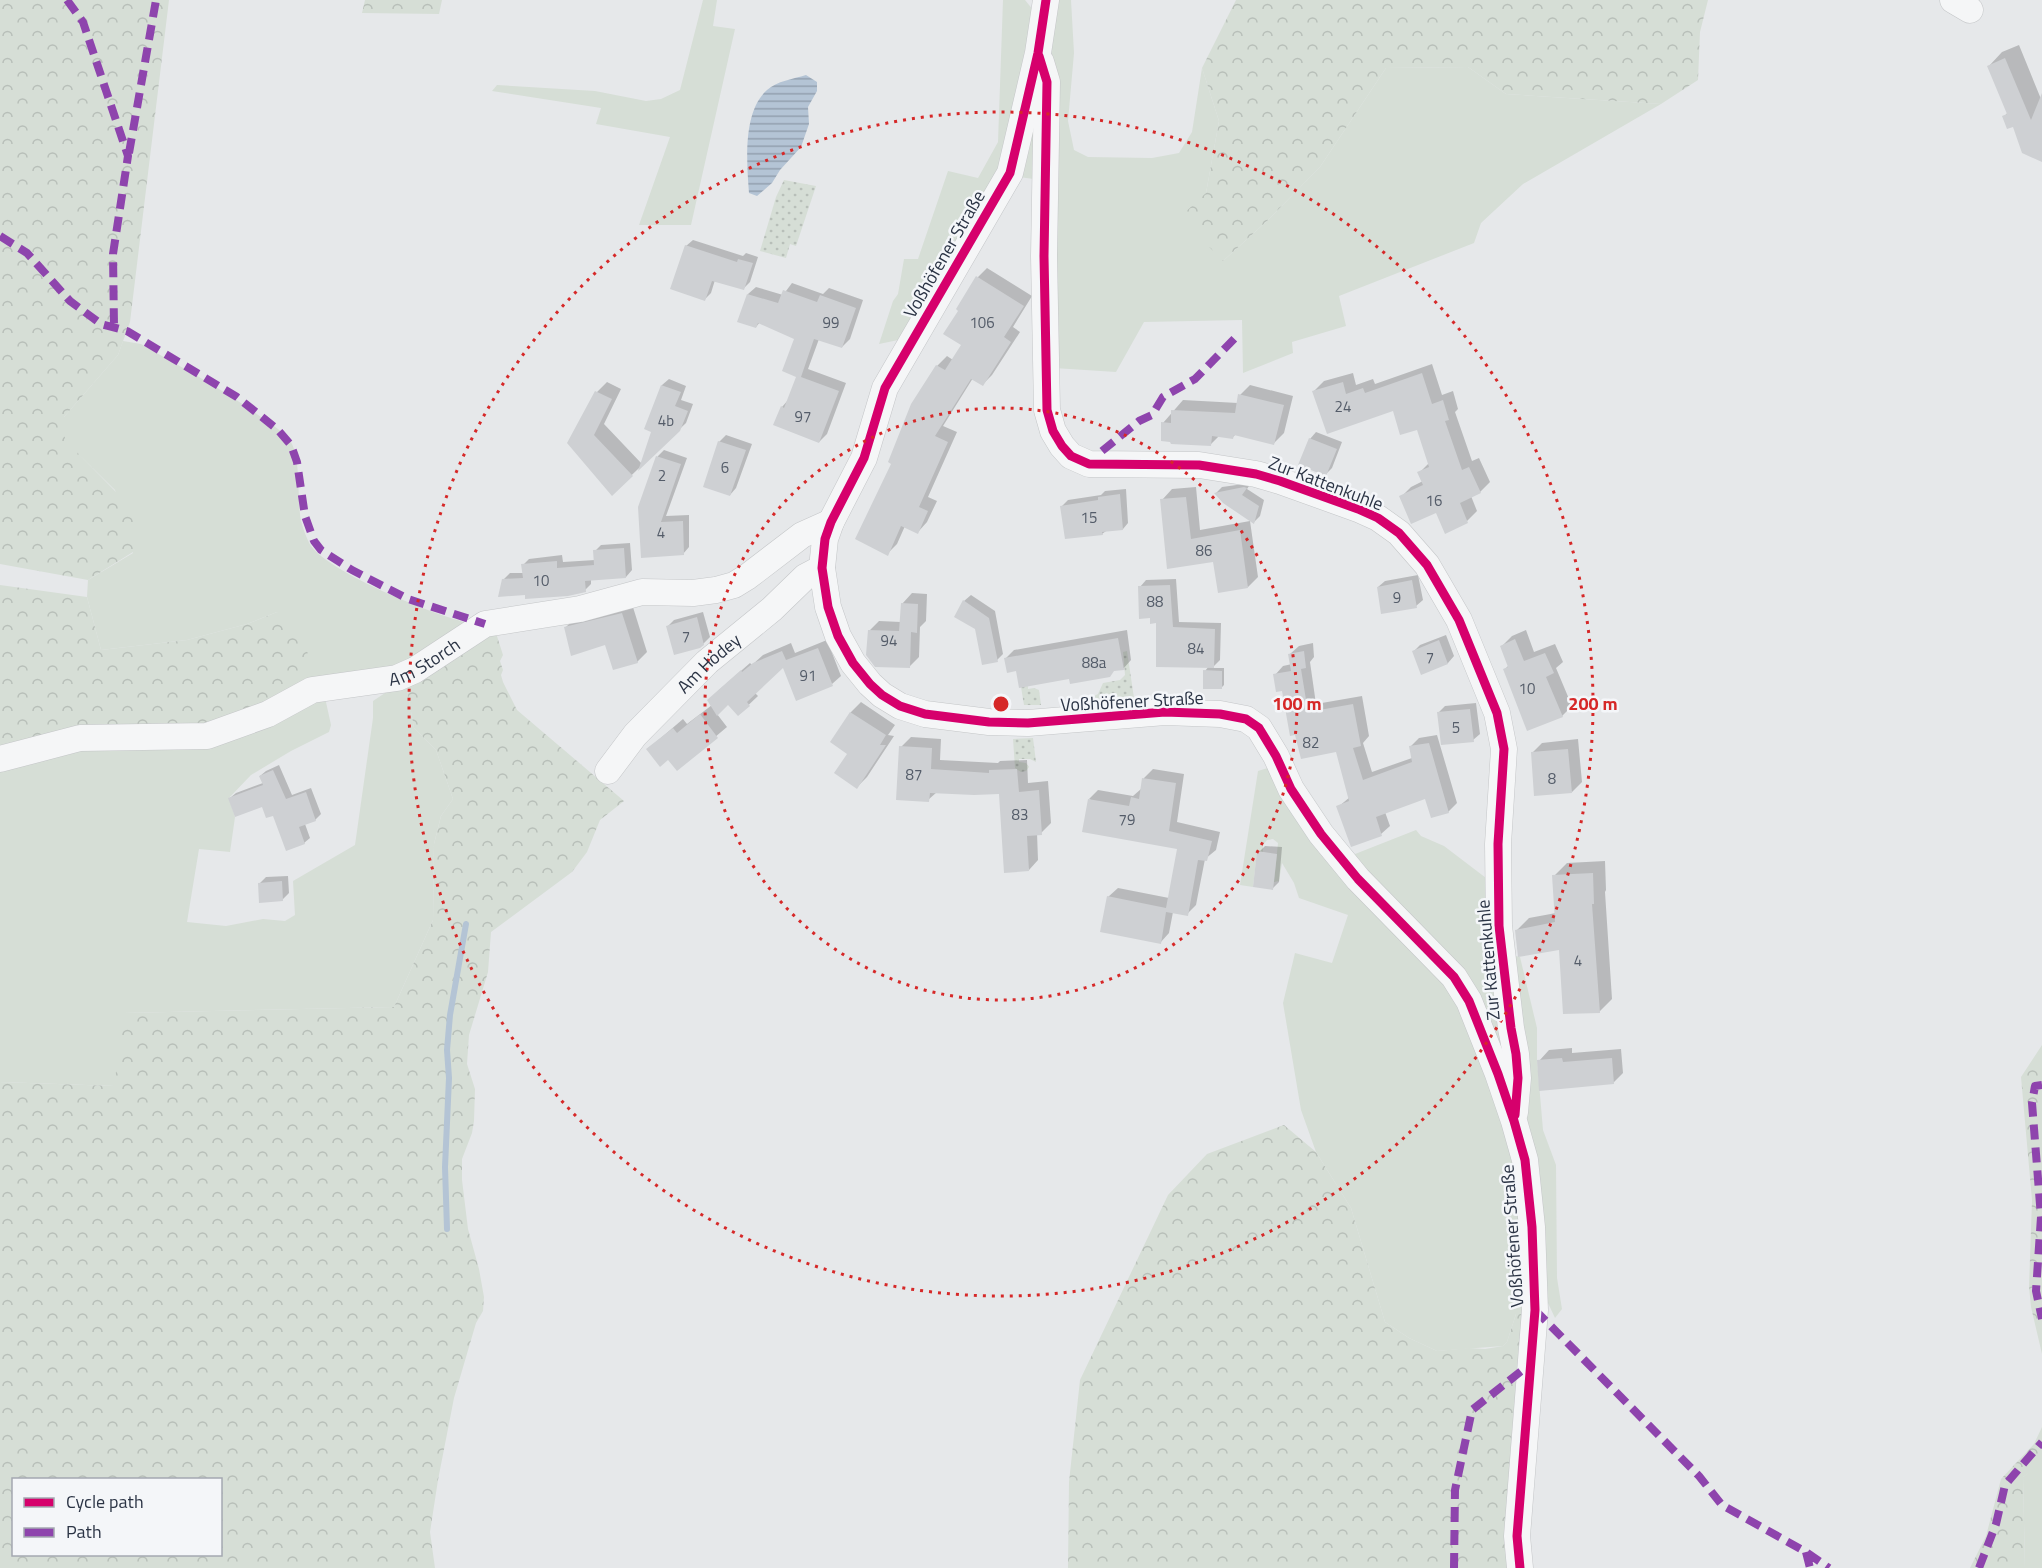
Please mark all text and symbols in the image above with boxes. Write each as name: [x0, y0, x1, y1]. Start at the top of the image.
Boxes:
street label: Voßhöfener Straße: [896, 185, 992, 323]
house number: 99: [823, 311, 839, 334]
house number: 106: [969, 311, 995, 334]
house number: 24: [1335, 395, 1351, 418]
house number: 97: [795, 405, 811, 428]
house number: 4b: [658, 409, 674, 432]
street label: Zur Kattenkuhle: [1265, 449, 1387, 517]
house number: 6: [721, 456, 729, 479]
house number: 2: [658, 464, 666, 487]
house number: 16: [1426, 489, 1442, 512]
house number: 15: [1081, 506, 1097, 529]
house number: 4: [657, 521, 665, 544]
house number: 86: [1196, 539, 1212, 562]
house number: 10: [533, 569, 549, 592]
house number: 9: [1393, 586, 1401, 609]
house number: 88: [1147, 590, 1163, 613]
house number: 7: [682, 625, 690, 648]
street label: Am Hödey: [670, 626, 747, 699]
house number: 94: [881, 629, 897, 652]
street label: Am Storch: [387, 631, 465, 692]
house number: 84: [1188, 637, 1204, 660]
house number: 7: [1426, 646, 1434, 669]
house number: 88a: [1082, 651, 1107, 674]
house number: 91: [800, 664, 816, 687]
house number: 10: [1519, 677, 1535, 700]
street label: Voßhöfener Straße: [1060, 684, 1204, 718]
text: 100 m: [1272, 690, 1322, 717]
text: 200 m: [1568, 690, 1618, 717]
centre of rings: [991, 694, 1011, 714]
house number: 5: [1452, 716, 1460, 739]
house number: 82: [1303, 731, 1319, 754]
house number: 87: [906, 763, 922, 786]
house number: 8: [1548, 767, 1556, 790]
house number: 83: [1012, 803, 1028, 826]
house number: 79: [1119, 808, 1135, 831]
street label: Zur Kattenkuhle: [1469, 899, 1507, 1021]
house number: 4: [1574, 949, 1582, 972]
street label: Voßhöfener Straße: [1494, 1164, 1530, 1308]
legend: [12, 1478, 222, 1556]
text: Cycle path: [66, 1488, 144, 1515]
text: Path: [66, 1518, 102, 1545]

